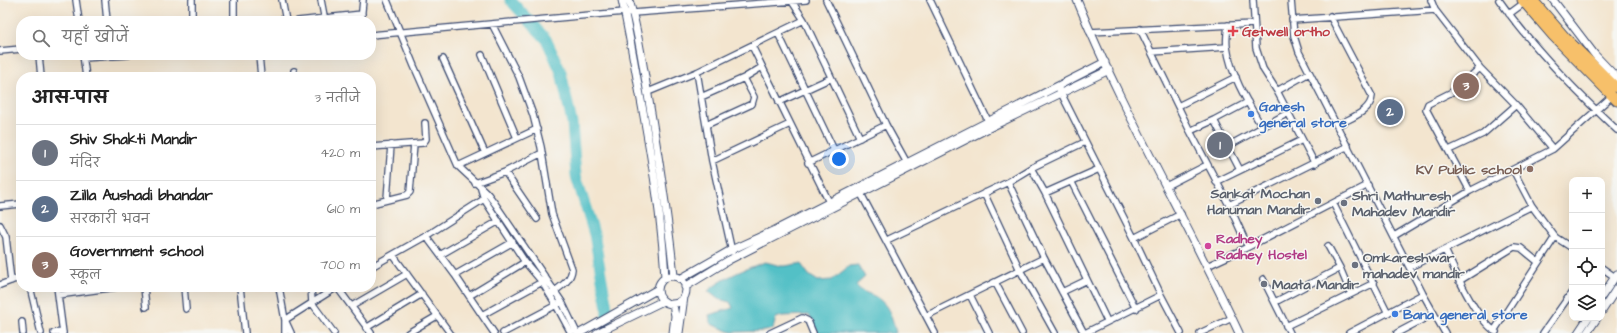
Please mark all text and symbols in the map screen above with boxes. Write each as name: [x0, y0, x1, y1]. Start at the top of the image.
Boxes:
search box: [16, 16, 376, 60]
place label: Getwell ortho: [1242, 22, 1330, 42]
marker: Getwell ortho: [1227, 25, 1239, 37]
icon: search: [30, 27, 52, 49]
text: यहाँ खोजें: [62, 27, 129, 48]
pin: 3: [1453, 71, 1479, 101]
text: आस-पास: [32, 86, 108, 110]
text: 3 नतीजे: [314, 89, 360, 107]
place label: Ganesh general store: [1259, 97, 1347, 134]
pin: 2: [1377, 97, 1403, 127]
marker: Ganesh general store: [1246, 109, 1256, 119]
text: Shiv Shakti Mandir: [70, 129, 197, 150]
pin: 1: [1207, 130, 1233, 160]
text: 1: [44, 144, 46, 162]
text: 420 m: [320, 144, 360, 162]
your location: [829, 149, 849, 169]
text: मंदिर: [70, 154, 100, 172]
place label: KV Public school: [1416, 160, 1523, 180]
marker: KV Public school: [1525, 164, 1535, 174]
map controls: [1569, 177, 1605, 321]
button: +: [1569, 177, 1605, 213]
place label: Sankat Mochan Hanuman Mandir: [1207, 184, 1310, 220]
text: Zilla Aushadi bhandar: [70, 185, 213, 206]
place label: Shri Mathuresh Mahadev Mandir: [1351, 186, 1455, 222]
marker: Sankat Mochan Hanuman Mandir: [1313, 196, 1323, 206]
marker: Shri Mathuresh Mahadev Mandir: [1339, 198, 1349, 208]
text: 2: [41, 200, 49, 218]
text: 610 m: [327, 200, 360, 218]
text: सरकारी भवन: [70, 210, 150, 228]
button: −: [1569, 213, 1605, 249]
place label: Radhey Radhey Hostel: [1216, 229, 1308, 265]
text: Government school: [70, 241, 204, 262]
marker: Radhey Radhey Hostel: [1203, 241, 1213, 251]
place label: Omkareshwar mahadev mandir: [1363, 248, 1465, 284]
button: locate: [1569, 249, 1605, 285]
text: 3: [42, 256, 48, 274]
text: 700 m: [320, 256, 360, 274]
marker: Omkareshwar mahadev mandir: [1350, 260, 1360, 270]
text: स्कूल: [70, 266, 101, 284]
place label: Maata Mandir: [1272, 275, 1359, 295]
marker: Maata Mandir: [1259, 279, 1269, 289]
button: layers: [1569, 285, 1605, 321]
place label: Bana general store: [1403, 305, 1528, 326]
marker: Bana general store: [1390, 309, 1400, 319]

